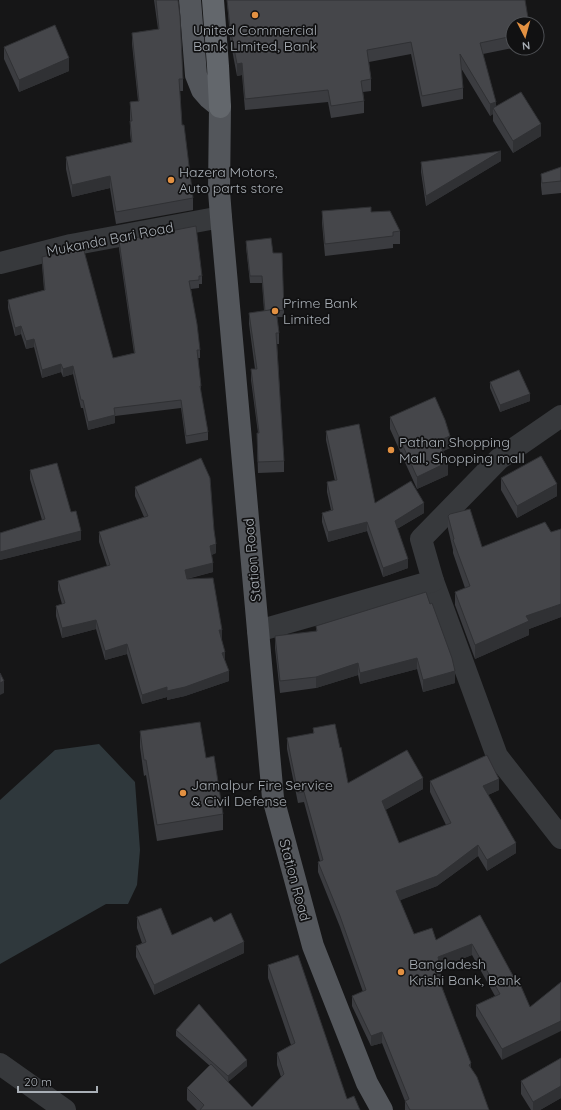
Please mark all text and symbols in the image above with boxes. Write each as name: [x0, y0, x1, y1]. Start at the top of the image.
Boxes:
marker: United Commercial Bank Limited, Bank: [250, 10, 260, 20]
north arrow: [505, 16, 545, 56]
place label: United Commercial Bank Limited, Bank: [193, 21, 317, 55]
text: N: [521, 39, 531, 53]
place label: Hazera Motors, Auto parts store: [179, 163, 283, 197]
marker: Hazera Motors, Auto parts store: [166, 175, 176, 185]
street label: Mukanda Bari Road: [45, 218, 175, 260]
place label: Prime Bank Limited: [283, 294, 357, 328]
marker: Prime Bank Limited: [270, 306, 280, 316]
place label: Pathan Shopping Mall, Shopping mall: [399, 433, 525, 467]
marker: Pathan Shopping Mall, Shopping mall: [386, 445, 396, 455]
street label: Station Road: [239, 517, 265, 603]
place label: Jamalpur Fire Service & Civil Defense: [191, 776, 333, 810]
marker: Jamalpur Fire Service & Civil Defense: [178, 788, 188, 798]
street label: Station Road: [275, 837, 315, 923]
place label: Bangladesh Krishi Bank, Bank: [409, 955, 521, 989]
marker: Bangladesh Krishi Bank, Bank: [396, 967, 406, 977]
scale bar: [18, 1068, 97, 1094]
text: 20 m: [24, 1074, 52, 1089]

